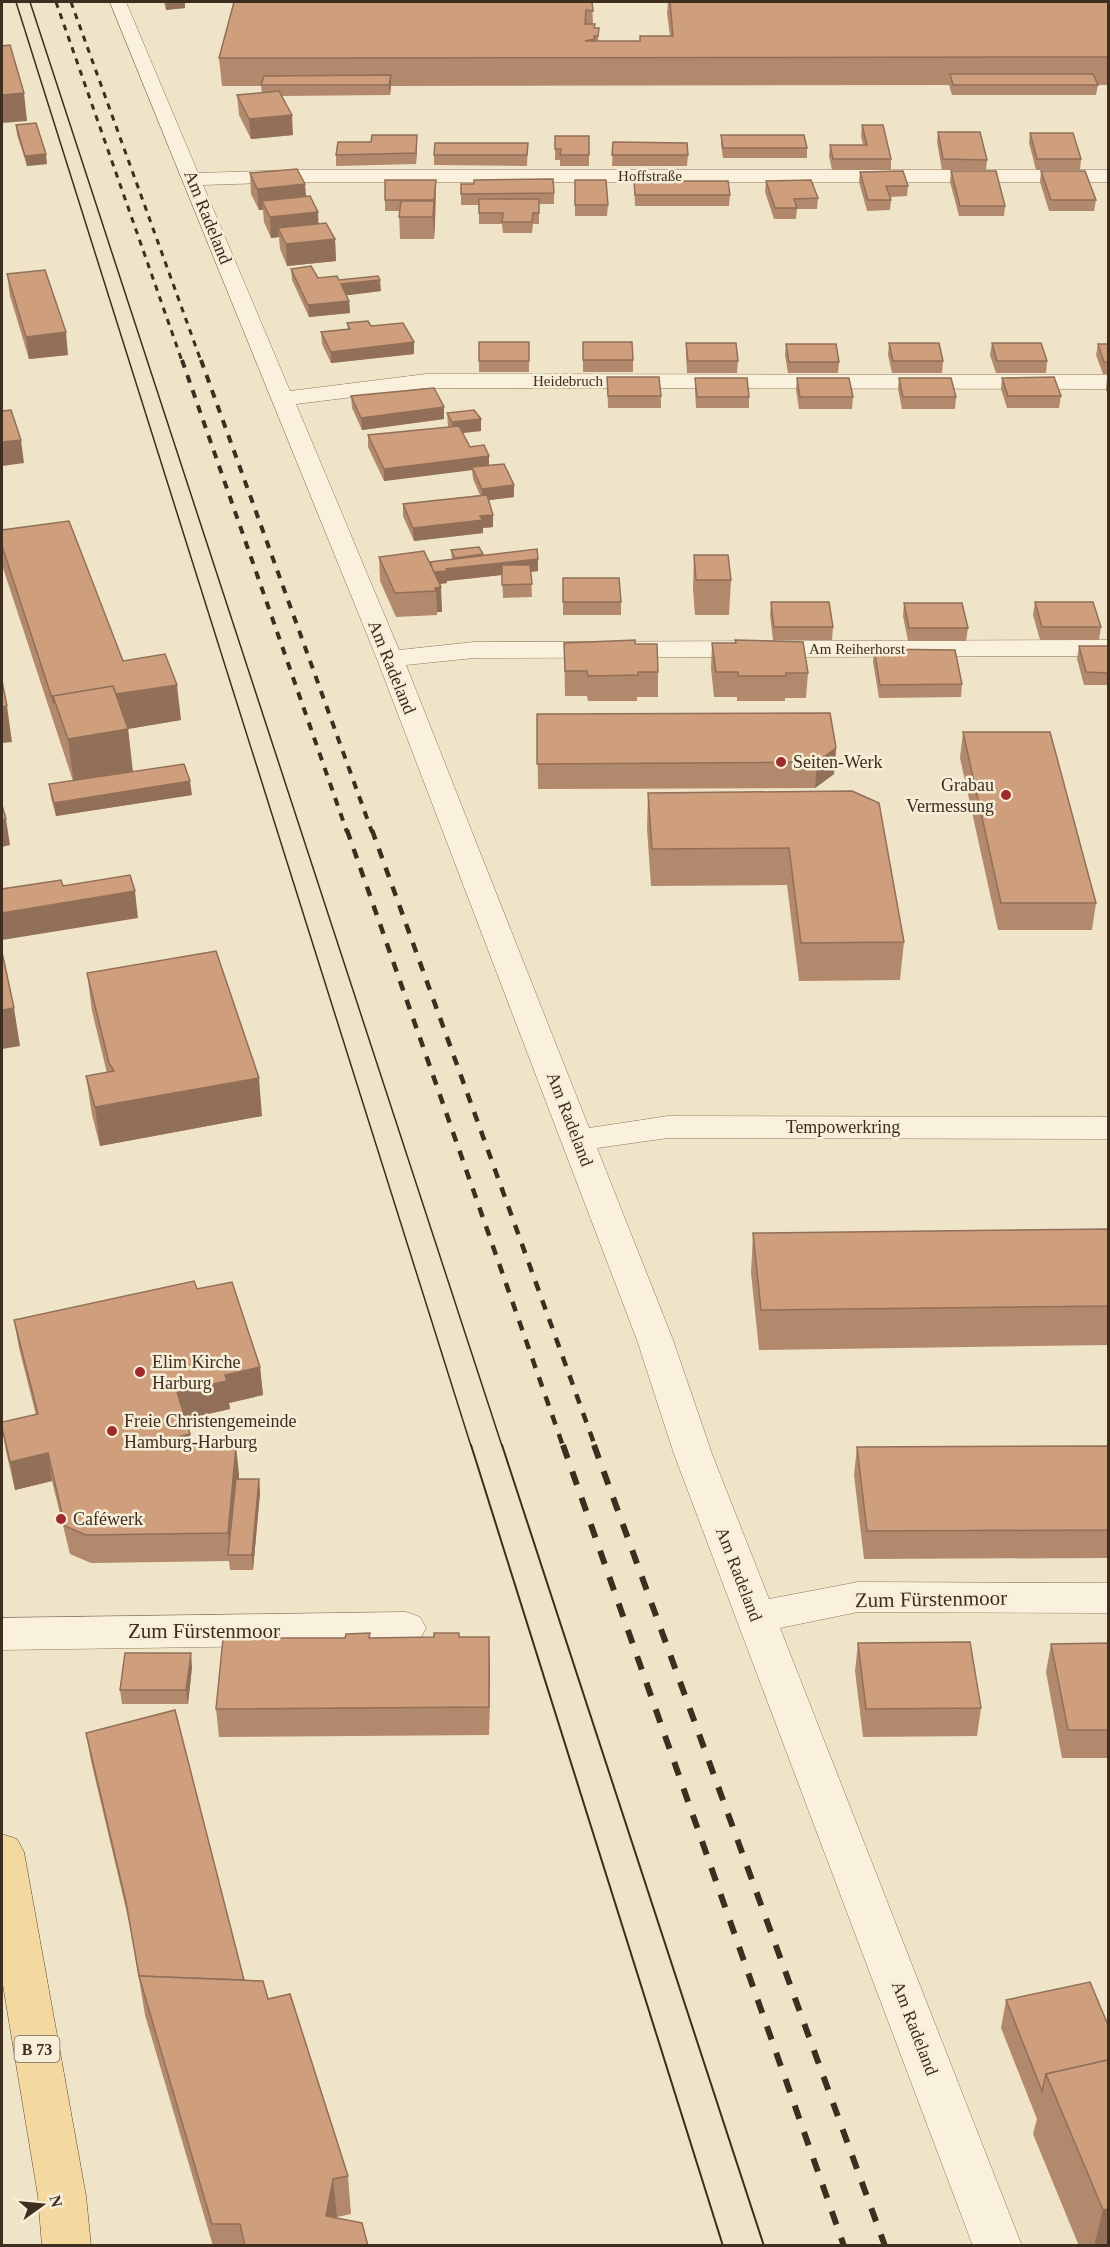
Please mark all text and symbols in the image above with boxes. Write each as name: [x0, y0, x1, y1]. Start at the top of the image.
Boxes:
street label: Am Radeland: [180, 167, 236, 267]
street label: Hoffstraße: [618, 168, 682, 184]
street label: Heidebruch: [533, 373, 603, 389]
street label: Am Radeland: [364, 617, 420, 717]
street label: Am Reiherhorst: [809, 641, 906, 657]
place label: Seiten-Werk: [793, 752, 883, 772]
marker: Seiten-Werk: [774, 755, 788, 769]
place label: Grabau Vermessung: [906, 775, 994, 816]
marker: Grabau Vermessung: [999, 788, 1013, 802]
street label: Am Radeland: [543, 1069, 597, 1169]
street label: Tempowerkring: [786, 1117, 900, 1137]
place label: Elim Kirche Harburg: [152, 1352, 240, 1393]
marker: Elim Kirche Harburg: [133, 1365, 147, 1379]
place label: Freie Christengemeinde Hamburg-Harburg: [124, 1411, 296, 1452]
marker: Freie Christengemeinde Hamburg-Harburg: [105, 1424, 119, 1438]
place label: Caféwerk: [73, 1509, 143, 1529]
marker: Caféwerk: [54, 1512, 68, 1526]
street label: Am Radeland: [712, 1524, 766, 1624]
street label: Zum Fürstenmoor: [855, 1586, 1007, 1612]
street label: Zum Fürstenmoor: [128, 1619, 280, 1643]
street label: Am Radeland: [888, 1978, 942, 2078]
road number: B 73: [15, 2036, 60, 2062]
north arrow: [12, 2175, 72, 2235]
text: N: [46, 2193, 66, 2209]

